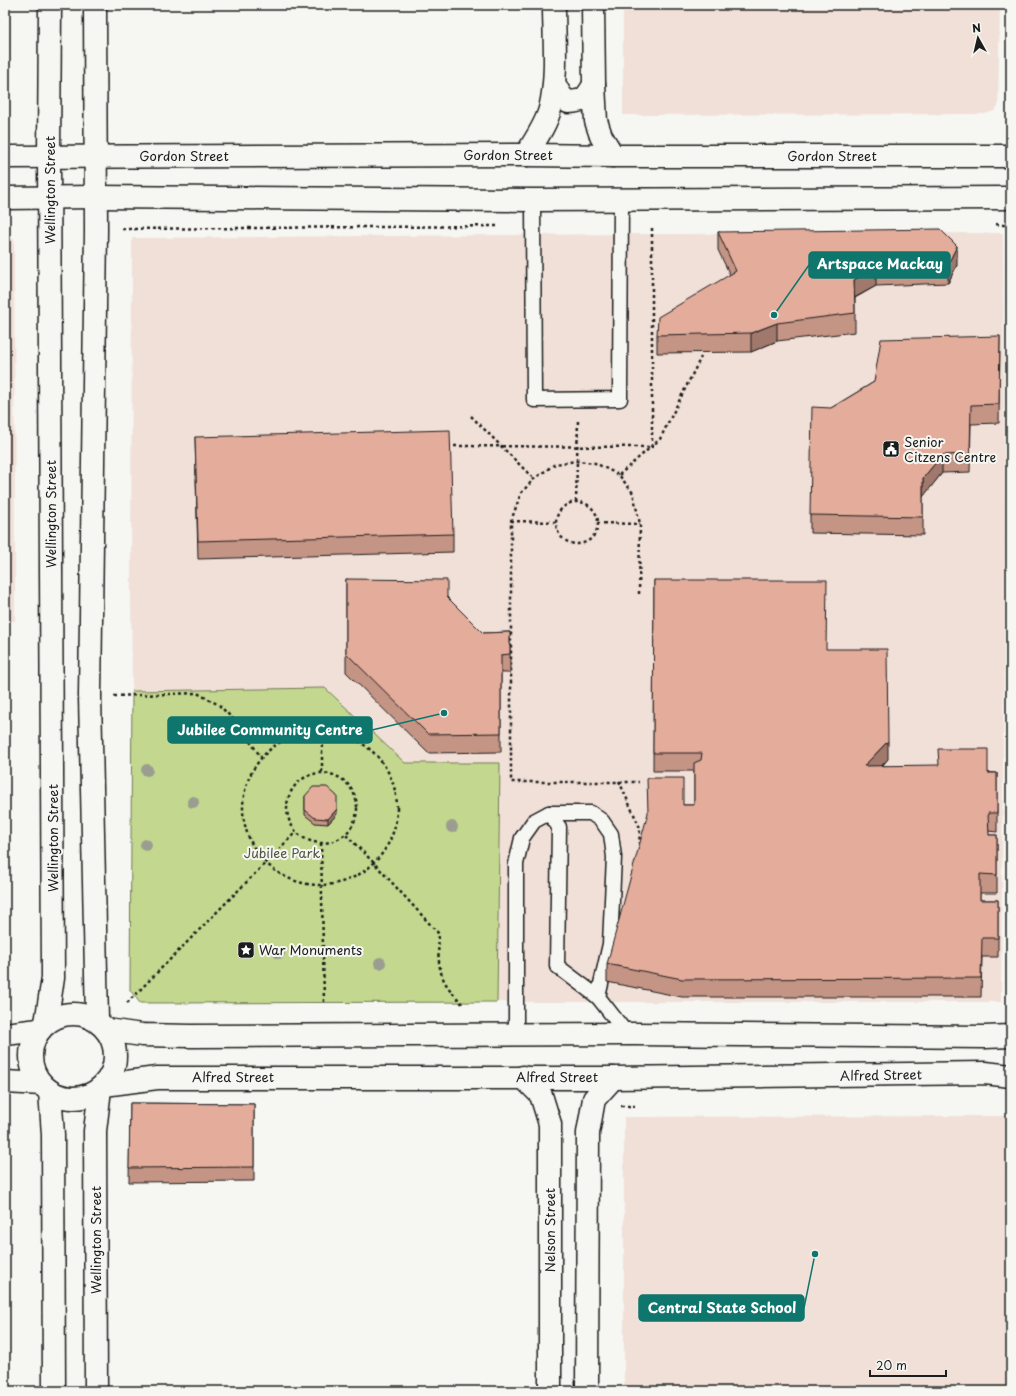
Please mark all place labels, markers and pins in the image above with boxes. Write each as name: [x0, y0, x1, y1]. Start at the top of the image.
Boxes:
callout: Artspace Mackay: [809, 252, 950, 278]
place label: Senior Citzens Centre: [904, 432, 997, 466]
public building icon: Senior Citzens Centre: [881, 439, 901, 459]
callout: Jubilee Community Centre: [168, 717, 372, 743]
place icon: War Monuments: [236, 940, 256, 960]
place label: War Monuments: [259, 940, 362, 959]
callout: Central State School: [639, 1295, 804, 1321]

